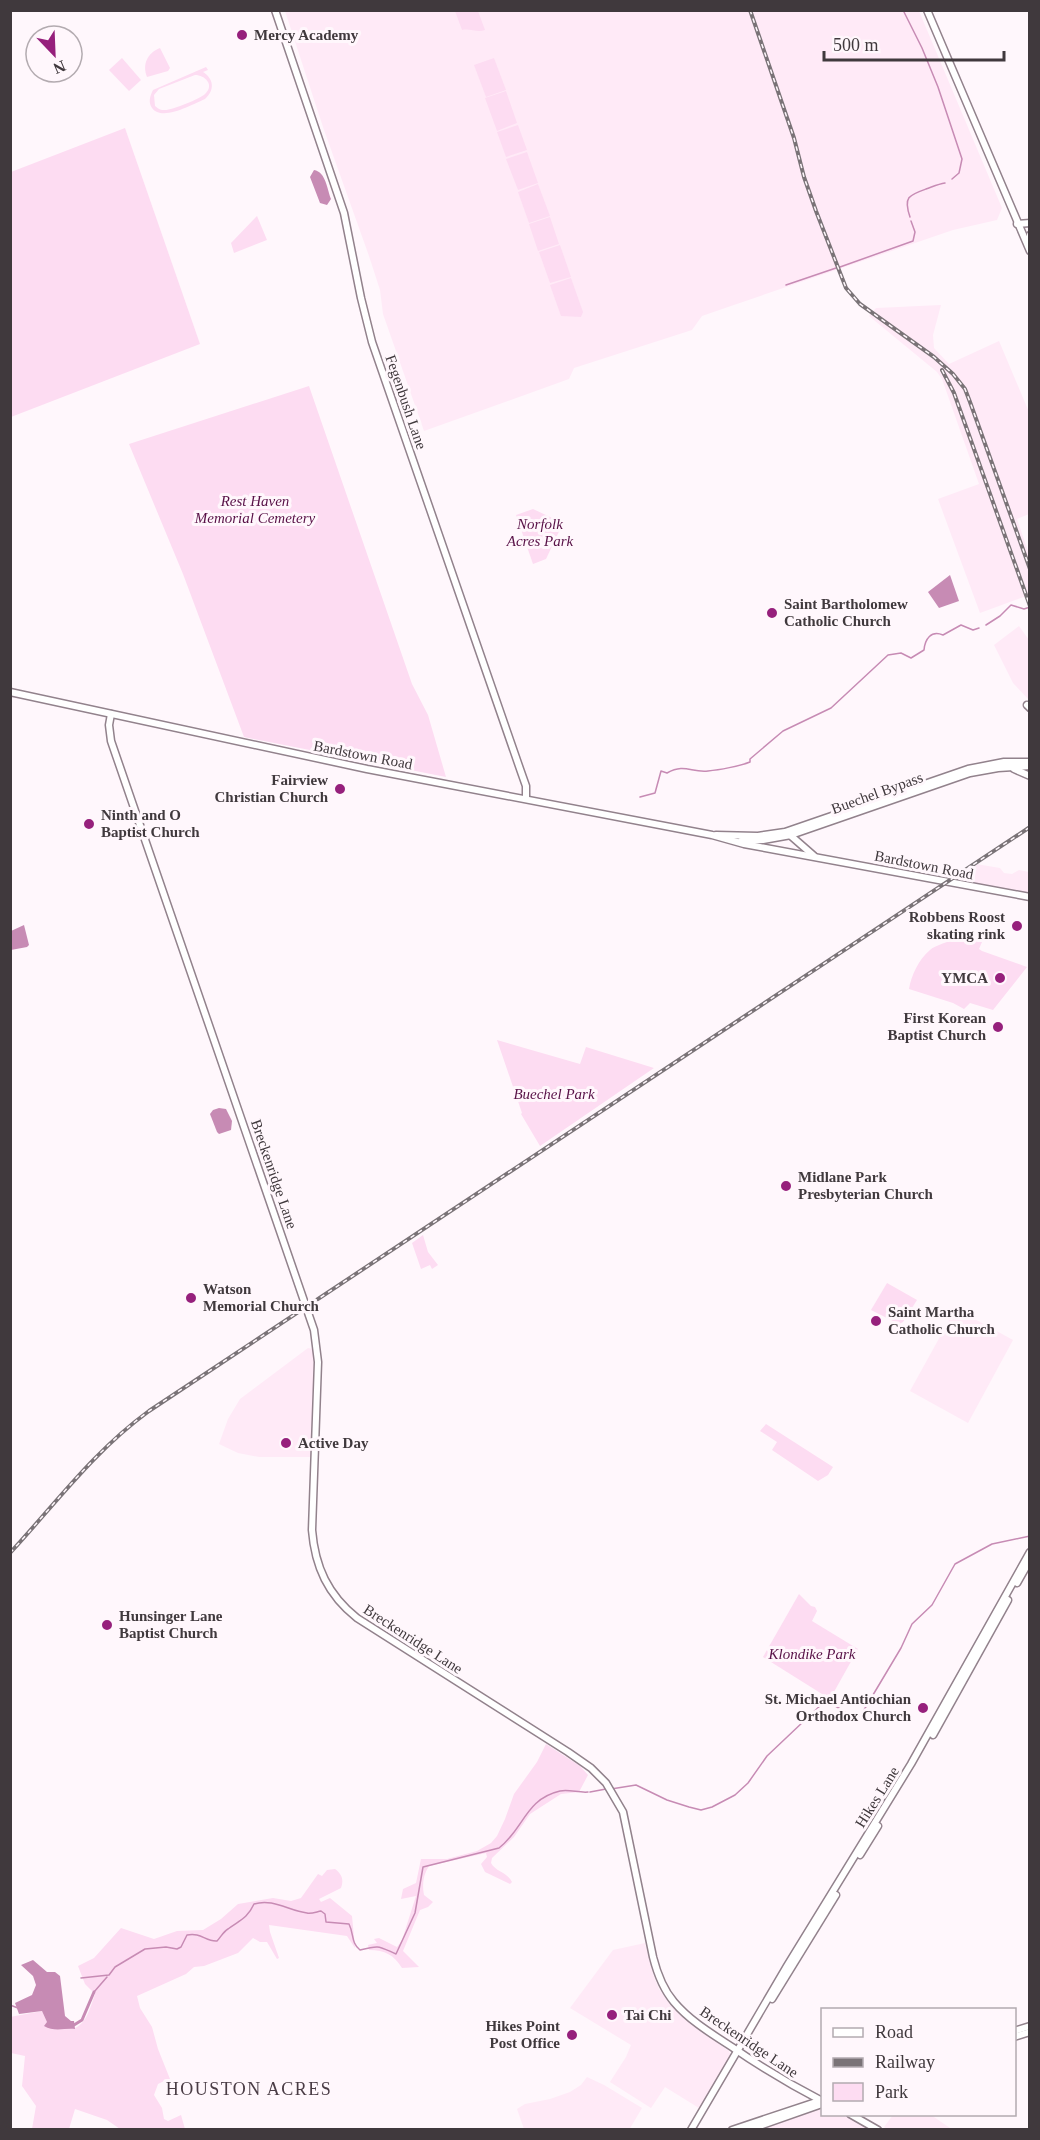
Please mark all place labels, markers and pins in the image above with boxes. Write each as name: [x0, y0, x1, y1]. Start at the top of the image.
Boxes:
place label: Mercy Academy: [254, 27, 359, 43]
marker: Mercy Academy: [235, 28, 249, 42]
place label: Saint Bartholomew Catholic Church: [784, 596, 908, 629]
marker: Saint Bartholomew Catholic Church: [765, 606, 779, 620]
place label: Fairview Christian Church: [215, 772, 329, 805]
marker: Fairview Christian Church: [333, 782, 347, 796]
place label: Ninth and O Baptist Church: [101, 807, 200, 840]
marker: Ninth and O Baptist Church: [82, 817, 96, 831]
place label: Robbens Roost skating rink: [909, 909, 1006, 942]
marker: Robbens Roost skating rink: [1010, 919, 1024, 933]
place label: YMCA: [941, 970, 988, 986]
marker: YMCA: [993, 971, 1007, 985]
place label: First Korean Baptist Church: [888, 1010, 987, 1043]
marker: First Korean Baptist Church: [991, 1020, 1005, 1034]
place label: Midlane Park Presbyterian Church: [798, 1169, 934, 1202]
marker: Midlane Park Presbyterian Church: [779, 1179, 793, 1193]
place label: Watson Memorial Church: [203, 1281, 320, 1314]
marker: Watson Memorial Church: [184, 1291, 198, 1305]
place label: Saint Martha Catholic Church: [888, 1304, 995, 1337]
marker: Saint Martha Catholic Church: [869, 1314, 883, 1328]
place label: Active Day: [298, 1435, 369, 1451]
marker: Active Day: [279, 1436, 293, 1450]
place label: Hunsinger Lane Baptist Church: [119, 1608, 223, 1641]
marker: Hunsinger Lane Baptist Church: [100, 1618, 114, 1632]
place label: St. Michael Antiochian Orthodox Church: [765, 1691, 912, 1724]
marker: St. Michael Antiochian Orthodox Church: [916, 1701, 930, 1715]
place label: Tai Chi: [624, 2007, 671, 2023]
marker: Tai Chi: [605, 2008, 619, 2022]
place label: Hikes Point Post Office: [485, 2018, 560, 2051]
marker: Hikes Point Post Office: [565, 2028, 579, 2042]

